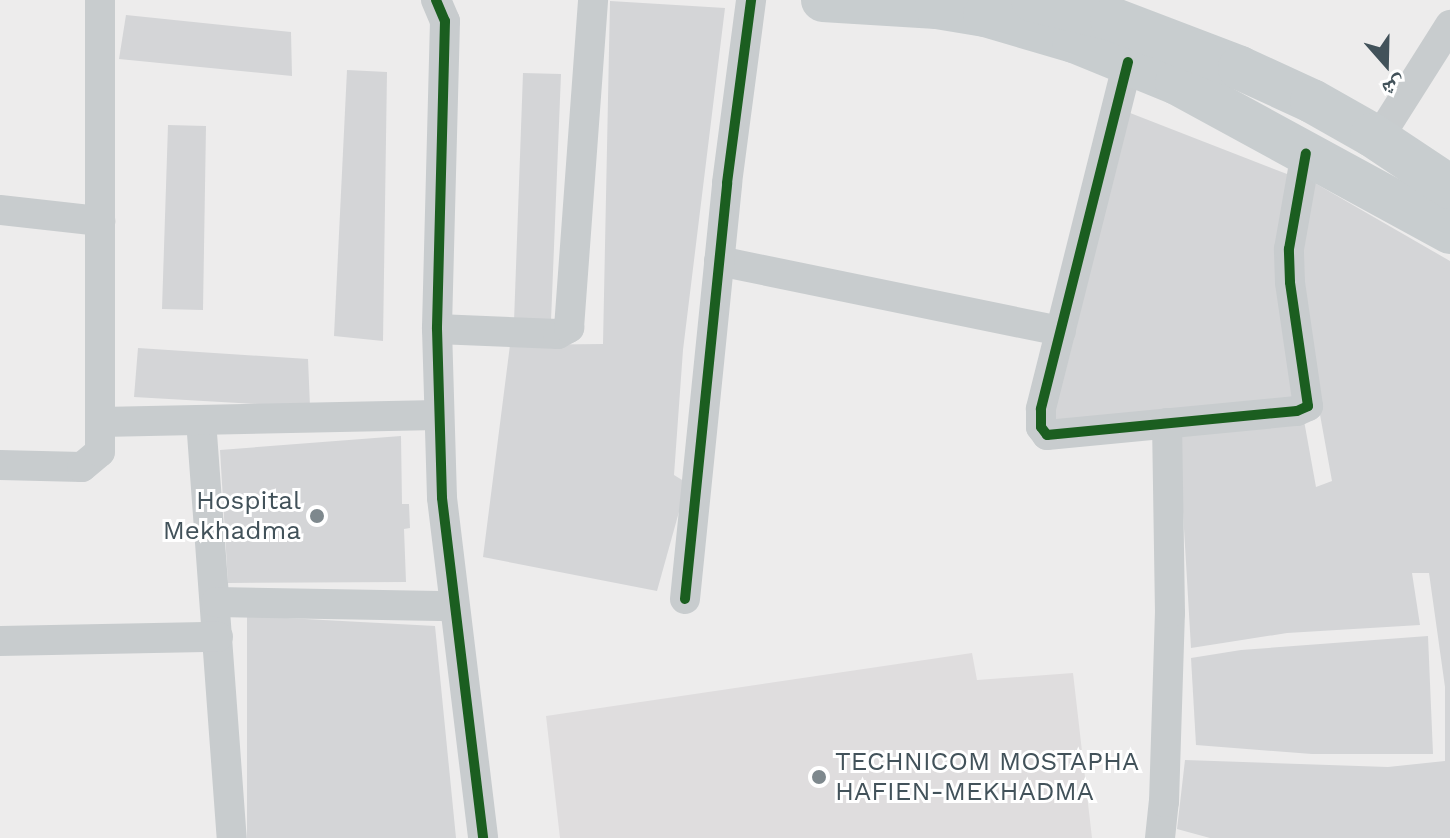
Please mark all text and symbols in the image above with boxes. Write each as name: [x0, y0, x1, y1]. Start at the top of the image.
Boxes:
north arrow: [1346, 24, 1426, 104]
text: ش: [1379, 71, 1410, 103]
place label: Hospital Mekhadma: [163, 485, 301, 546]
marker: Hospital Mekhadma: [308, 507, 326, 525]
place label: TECHNICOM MOSTAPHA HAFIEN-MEKHADMA: [835, 746, 1139, 808]
marker: TECHNICOM MOSTAPHA HAFIEN-MEKHADMA: [810, 768, 828, 786]

